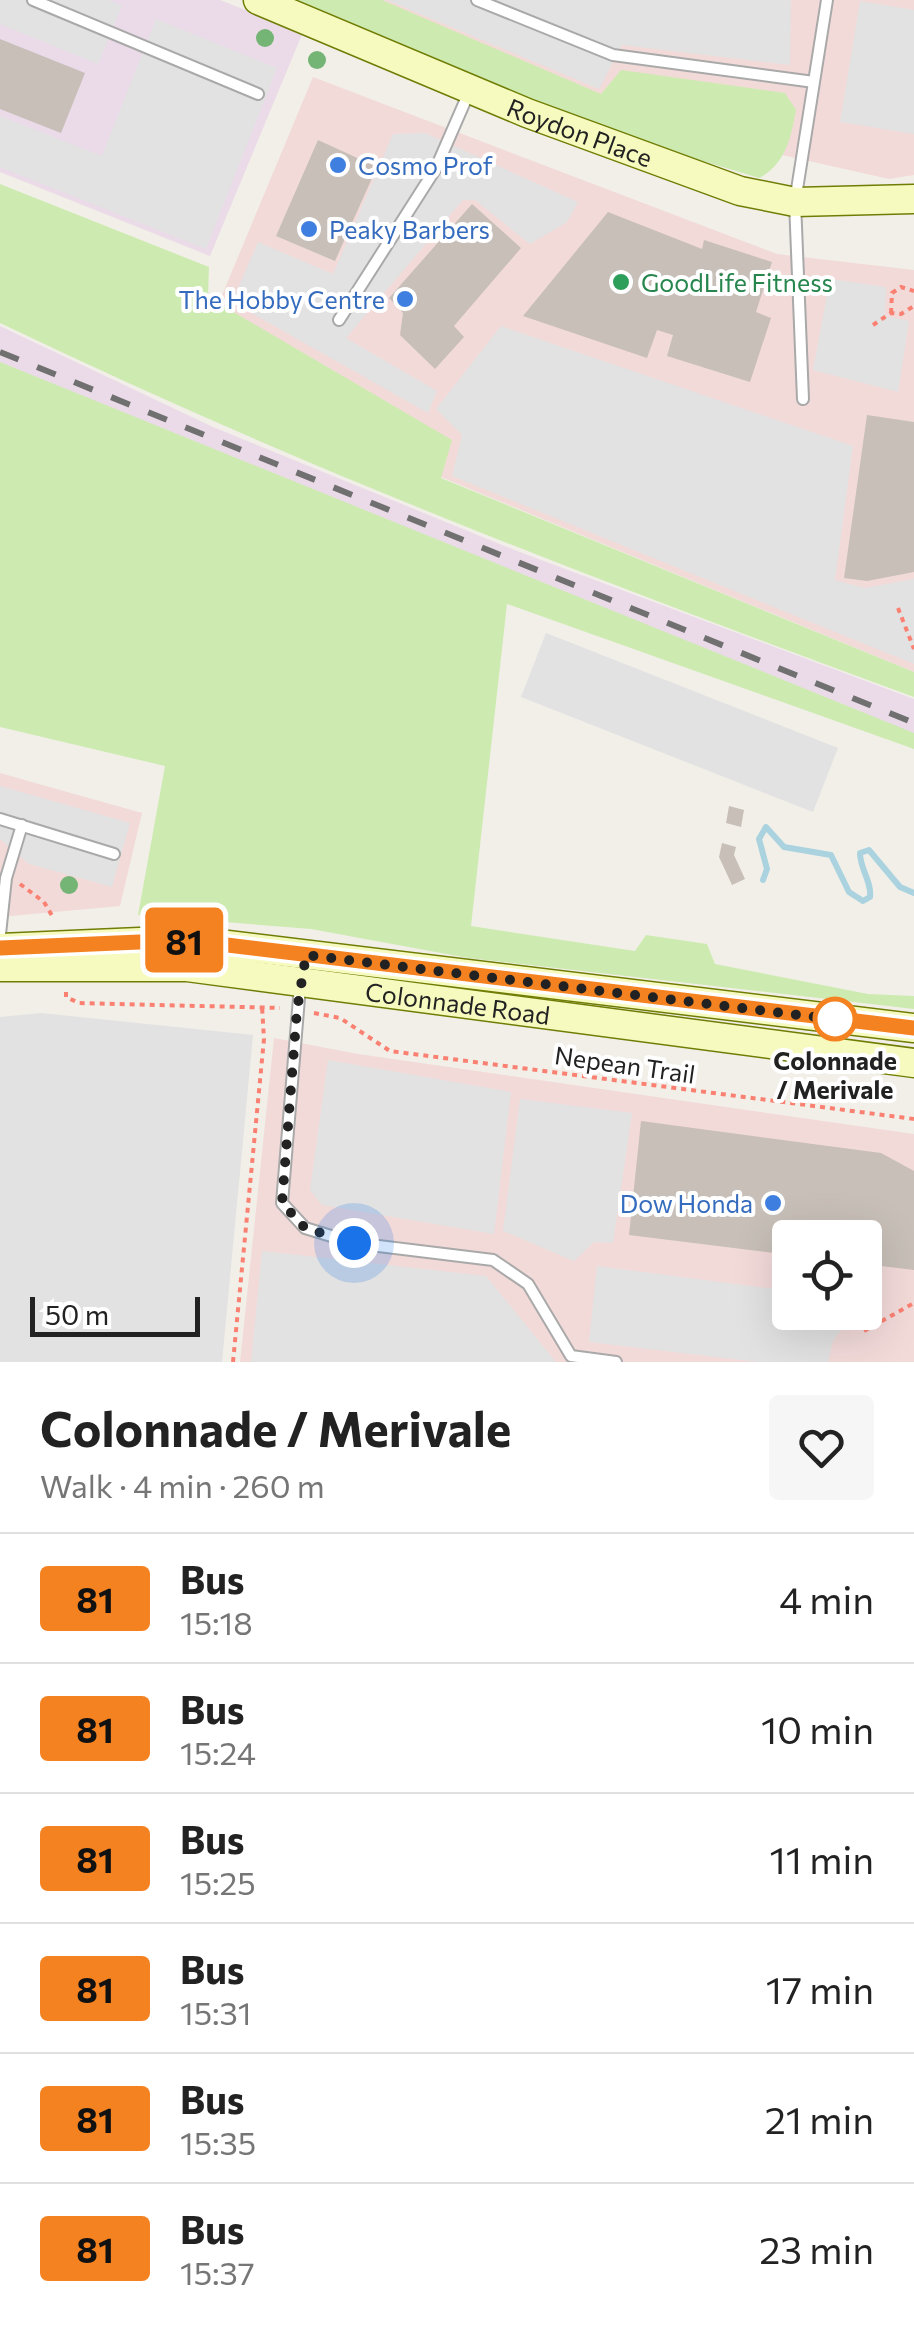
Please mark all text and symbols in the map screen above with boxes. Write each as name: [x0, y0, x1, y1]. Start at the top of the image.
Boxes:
street label: Roydon Place: [503, 91, 656, 173]
place label: Cosmo Prof: [358, 150, 493, 180]
marker: Cosmo Prof: [327, 154, 349, 176]
place label: Peaky Barbers: [329, 214, 490, 244]
marker: Peaky Barbers: [298, 218, 320, 240]
place label: GoodLife Fitness: [641, 267, 833, 297]
marker: GoodLife Fitness: [610, 271, 632, 293]
place label: The Hobby Centre: [178, 284, 385, 314]
marker: The Hobby Centre: [394, 288, 416, 310]
line badge: 81: [139, 908, 229, 972]
text: 81: [165, 919, 203, 962]
street label: Colonnade Road: [363, 976, 552, 1030]
marker: Colonnade / Merivale: [814, 998, 856, 1040]
street label: Nepean Trail: [553, 1039, 697, 1089]
place label: Colonnade / Merivale: [773, 1045, 897, 1104]
place label: Dow Honda: [620, 1188, 753, 1218]
marker: Dow Honda: [762, 1192, 784, 1214]
your location: [329, 1218, 379, 1268]
map controls: [772, 1220, 882, 1330]
button: locate: [772, 1220, 882, 1330]
scale bar: [30, 1292, 200, 1336]
text: 50 m: [45, 1297, 109, 1331]
button: heart: [769, 1395, 874, 1500]
text: Colonnade / Merivale: [40, 1398, 511, 1457]
text: Walk · 4 min · 260 m: [40, 1465, 325, 1505]
text: Bus: [180, 1555, 245, 1602]
text: 4 min: [779, 1575, 874, 1622]
text: 81: [76, 1577, 114, 1620]
text: 15:18: [180, 1602, 253, 1642]
text: Bus: [180, 1685, 245, 1732]
text: 10 min: [761, 1705, 874, 1752]
text: 81: [76, 1707, 114, 1750]
text: 15:24: [180, 1732, 256, 1772]
text: Bus: [180, 1815, 245, 1862]
text: 11 min: [770, 1835, 874, 1882]
text: 81: [76, 1837, 114, 1880]
text: 15:25: [180, 1862, 256, 1902]
text: Bus: [180, 1945, 245, 1992]
text: 17 min: [766, 1965, 874, 2012]
text: 81: [76, 1967, 114, 2010]
text: 15:31: [180, 1992, 252, 2032]
text: Bus: [180, 2075, 245, 2122]
text: 21 min: [765, 2095, 874, 2142]
text: 81: [76, 2097, 114, 2140]
text: 15:35: [180, 2122, 256, 2162]
text: Bus: [180, 2205, 245, 2252]
text: 23 min: [759, 2225, 874, 2272]
text: 81: [76, 2227, 114, 2270]
text: 15:37: [180, 2252, 255, 2292]

